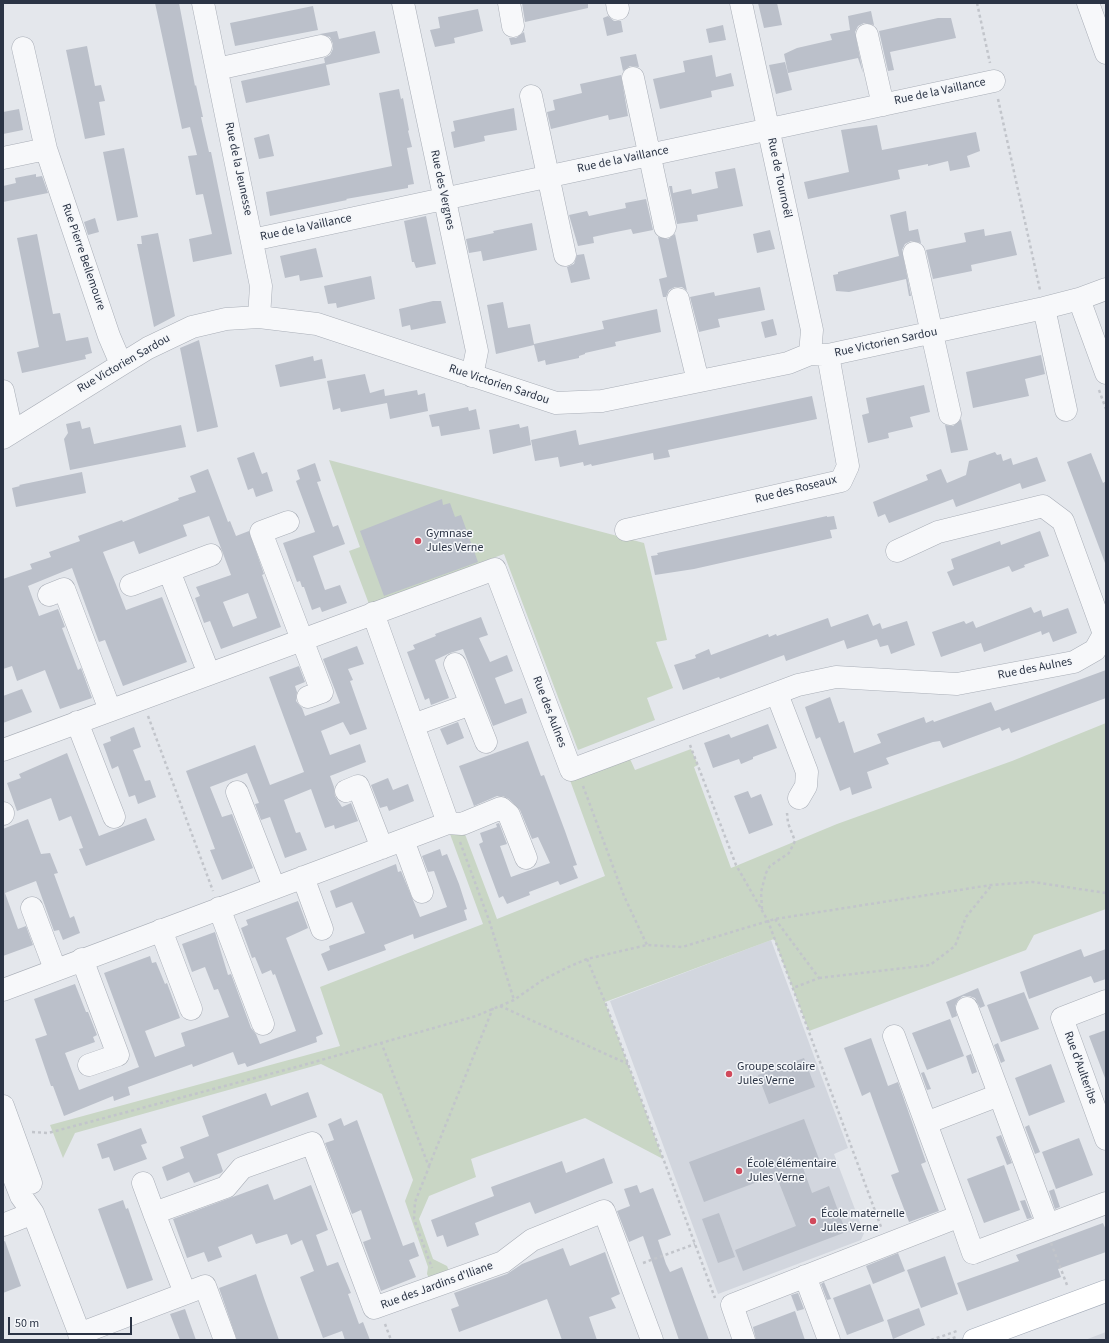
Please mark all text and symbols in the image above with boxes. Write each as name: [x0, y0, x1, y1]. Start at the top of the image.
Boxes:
street label: Rue de la Vaillance: [893, 75, 987, 109]
street label: Rue de la Jeunesse: [221, 121, 255, 217]
street label: Rue de Tournoël: [763, 137, 795, 219]
street label: Rue de la Vaillance: [576, 143, 670, 177]
street label: Rue des Vergnes: [427, 149, 457, 231]
street label: Rue Pierre Bellemoure: [58, 202, 108, 312]
street label: Rue de la Vaillance: [259, 211, 353, 245]
street label: Rue Victorien Sardou: [833, 325, 939, 361]
street label: Rue Victorien Sardou: [75, 332, 173, 396]
street label: Rue Victorien Sardou: [447, 362, 551, 408]
street label: Rue des Roseaux: [754, 473, 838, 507]
place label: Gymnase Jules Verne: [426, 527, 483, 555]
marker: Gymnase Jules Verne: [413, 536, 423, 546]
street label: Rue des Aulnes: [997, 655, 1073, 683]
street label: Rue des Aulnes: [529, 674, 569, 750]
street label: Rue d'Aulteribe: [1060, 1030, 1100, 1106]
place label: Groupe scolaire Jules Verne: [737, 1060, 815, 1088]
marker: Groupe scolaire Jules Verne: [724, 1069, 734, 1079]
place label: École élémentaire Jules Verne: [747, 1157, 837, 1185]
marker: École élémentaire Jules Verne: [734, 1166, 744, 1176]
place label: École maternelle Jules Verne: [821, 1207, 905, 1235]
marker: École maternelle Jules Verne: [808, 1216, 818, 1226]
street label: Rue des Jardins d'Iliane: [379, 1259, 495, 1313]
scale bar: [10, 1309, 134, 1335]
text: 50 m: [15, 1315, 39, 1332]

